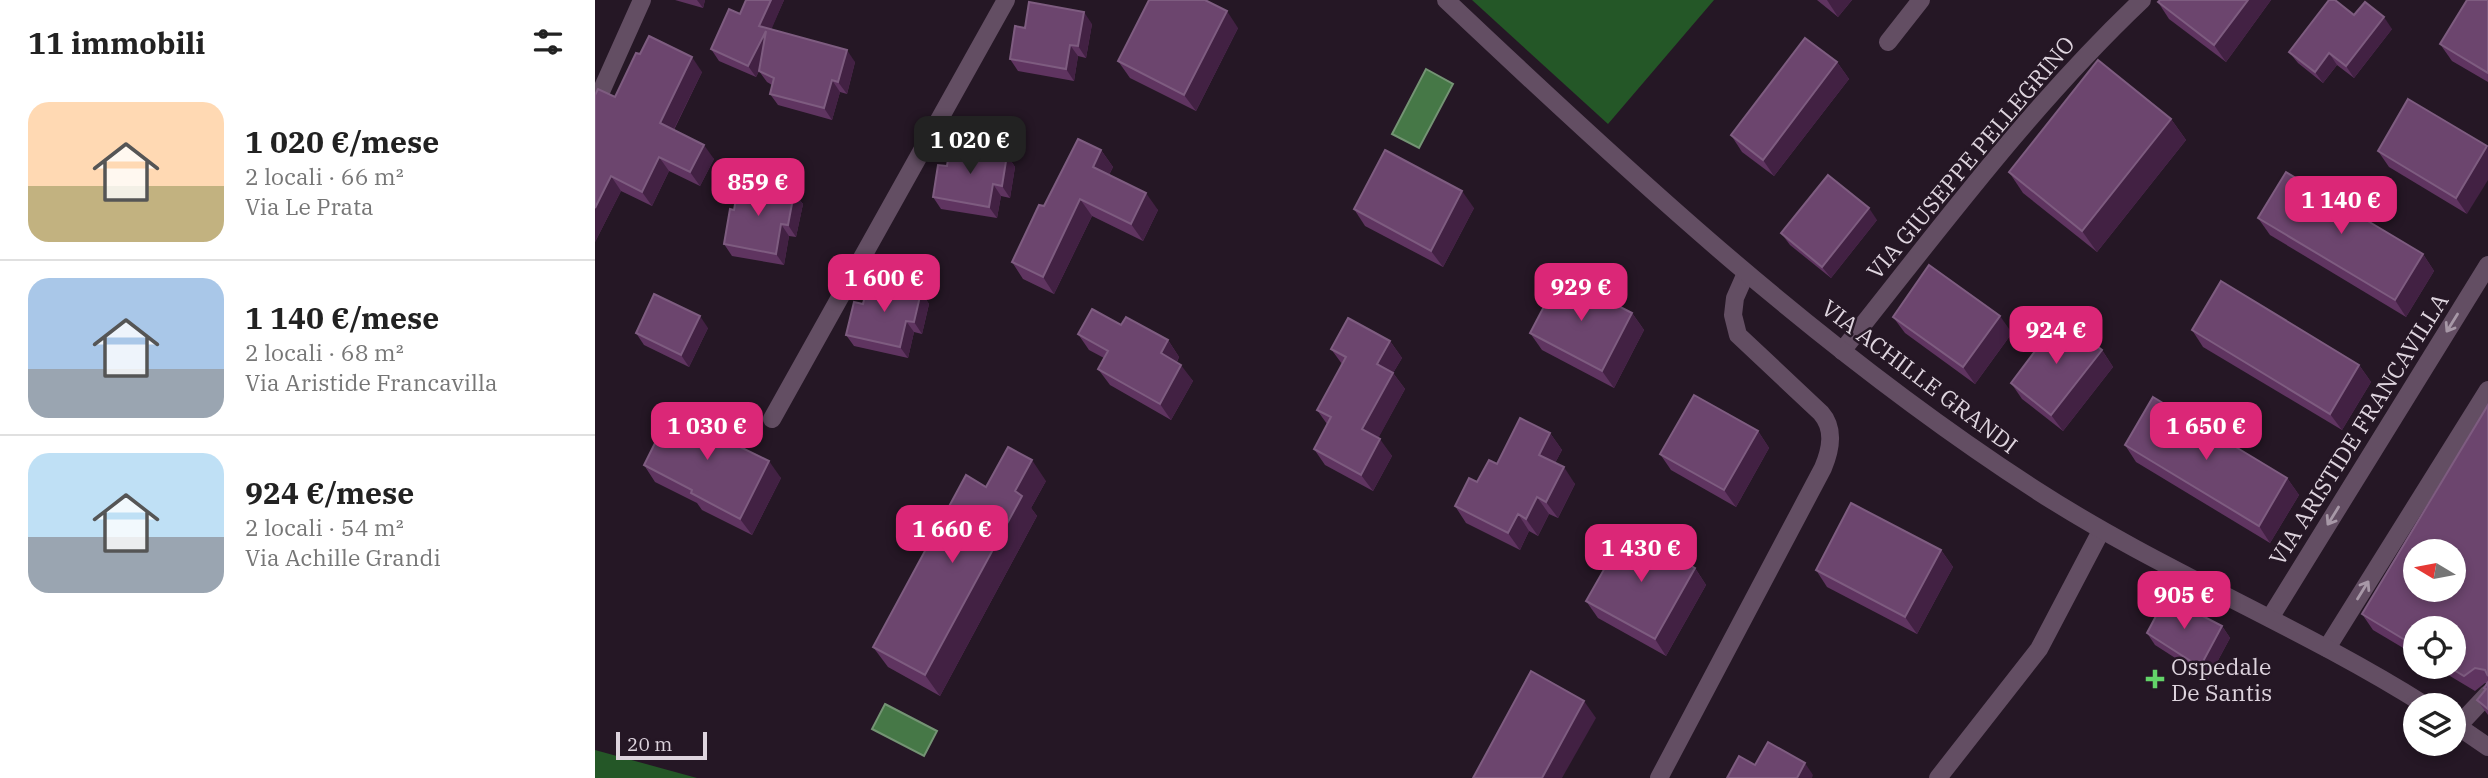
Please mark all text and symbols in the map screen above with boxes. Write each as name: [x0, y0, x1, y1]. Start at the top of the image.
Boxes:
text: 11 immobili: [28, 23, 205, 62]
icon: filters: [529, 23, 567, 61]
street label: VIA GIUSEPPE PELLEGRINO: [1859, 29, 2081, 285]
pin: 1 020 €: [905, 116, 1035, 176]
text: 1 020 €/mese: [245, 122, 439, 161]
text: 1 020 €: [930, 124, 1010, 154]
icon: home: [84, 130, 168, 214]
pin: 859 €: [709, 158, 807, 218]
text: 2 locali · 66 m²: [245, 161, 404, 191]
text: 859 €: [727, 166, 789, 196]
pin: 1 140 €: [2276, 176, 2406, 236]
text: 1 140 €: [2301, 184, 2381, 214]
text: Via Le Prata: [245, 191, 374, 221]
pin: 1 600 €: [819, 254, 949, 314]
text: 1 600 €: [844, 262, 924, 292]
pin: 929 €: [1532, 264, 1630, 323]
text: 929 €: [1550, 271, 1612, 301]
street label: VIA ARISTIDE FRANCAVILLA: [2262, 287, 2454, 571]
street label: VIA ACHILLE GRANDI: [1816, 292, 2024, 460]
text: 1 140 €/mese: [245, 298, 439, 337]
icon: home: [84, 306, 168, 390]
pin: 924 €: [2007, 306, 2105, 366]
one-way arrow: [2445, 312, 2459, 332]
text: 924 €: [2025, 314, 2087, 344]
text: 2 locali · 68 m²: [245, 337, 404, 367]
text: Via Aristide Francavilla: [245, 367, 497, 397]
pin: 1 030 €: [642, 402, 772, 462]
pin: 1 650 €: [2141, 402, 2271, 462]
text: 1 030 €: [667, 410, 747, 440]
text: 1 650 €: [2166, 410, 2246, 440]
text: 924 €/mese: [245, 473, 414, 512]
icon: home: [84, 481, 168, 565]
pin: 1 660 €: [887, 505, 1017, 565]
one-way arrow: [2326, 506, 2340, 526]
text: 2 locali · 54 m²: [245, 512, 404, 542]
text: 1 660 €: [912, 513, 992, 543]
pin: 1 430 €: [1576, 524, 1706, 584]
text: 1 430 €: [1601, 532, 1681, 562]
north arrow: [2403, 539, 2466, 602]
map controls: [2403, 539, 2466, 756]
text: Via Achille Grandi: [245, 542, 441, 572]
pin: 905 €: [2135, 572, 2233, 631]
text: 905 €: [2153, 579, 2215, 609]
one-way arrow: [2356, 580, 2370, 600]
button: locate: [2403, 616, 2466, 679]
place label: Ospedale De Santis: [2171, 651, 2272, 707]
marker: Ospedale De Santis: [2145, 669, 2165, 689]
button: layers: [2403, 693, 2466, 756]
scale bar: [616, 729, 707, 761]
text: 20 m: [627, 732, 672, 756]

